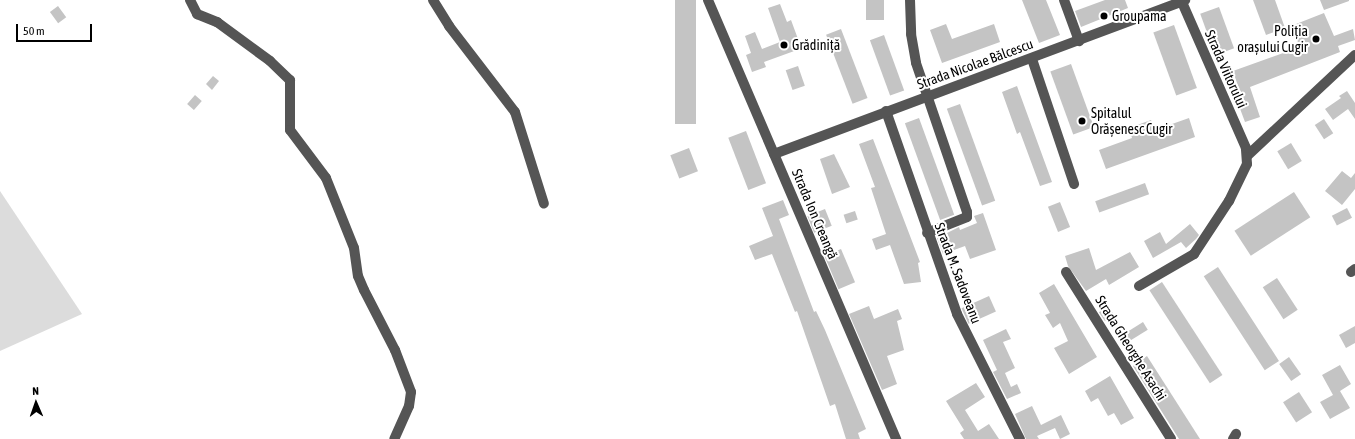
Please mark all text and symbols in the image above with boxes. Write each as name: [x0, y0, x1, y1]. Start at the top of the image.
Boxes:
place label: Groupama: [1112, 8, 1167, 24]
marker: Groupama: [1099, 11, 1109, 21]
scale bar: [18, 16, 94, 42]
place label: Poliția orașului Cugir: [1237, 23, 1308, 56]
text: 50 m: [23, 24, 45, 38]
street label: Strada Viitorului: [1201, 27, 1251, 111]
marker: Poliția orașului Cugir: [1311, 34, 1321, 44]
street label: Strada Nicolae Bălcescu: [915, 35, 1035, 93]
place label: Grădiniță: [792, 37, 840, 53]
marker: Grădiniță: [779, 40, 789, 50]
place label: Spitalul Orășenesc Cugir: [1091, 105, 1172, 138]
marker: Spitalul Orășenesc Cugir: [1076, 115, 1088, 127]
street label: Strada Ion Creangă: [788, 166, 842, 262]
street label: Strada M. Sadoveanu: [931, 220, 985, 326]
street label: Strada Gheorghe Asachi: [1092, 292, 1170, 404]
north arrow: [16, 383, 56, 423]
text: N: [32, 385, 39, 397]

